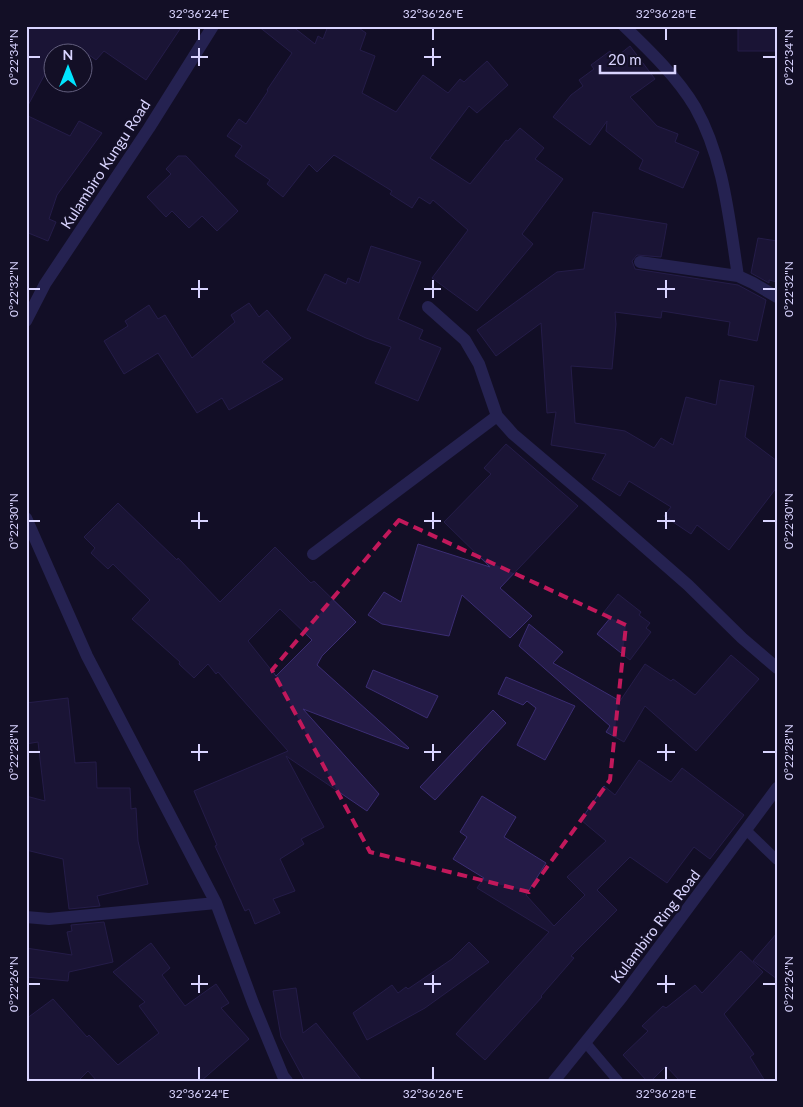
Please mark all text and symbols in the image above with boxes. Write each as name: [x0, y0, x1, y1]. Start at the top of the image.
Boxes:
text: 32°36'24"E: [169, 6, 229, 21]
text: 32°36'26"E: [403, 6, 463, 21]
text: 32°36'28"E: [636, 6, 696, 21]
text: 0°22'34"N: [6, 29, 21, 85]
text: 0°22'34"N: [781, 29, 796, 85]
north arrow: [42, 42, 92, 92]
scale bar: [600, 42, 676, 74]
text: N: [63, 46, 73, 63]
text: 20 m: [608, 50, 642, 68]
street label: Kulambiro Kungu Road: [57, 96, 153, 232]
text: 0°22'32"N: [6, 261, 21, 317]
text: 0°22'32"N: [781, 261, 796, 317]
text: 0°22'30"N: [6, 493, 21, 549]
text: 0°22'30"N: [781, 493, 796, 549]
text: 0°22'28"N: [6, 724, 21, 780]
text: 0°22'28"N: [781, 724, 796, 780]
street label: Kulambiro Ring Road: [607, 866, 703, 986]
text: 0°22'26"N: [6, 956, 21, 1012]
text: 0°22'26"N: [781, 956, 796, 1012]
text: 32°36'24"E: [169, 1086, 229, 1101]
text: 32°36'26"E: [403, 1086, 463, 1101]
text: 32°36'28"E: [636, 1086, 696, 1101]

